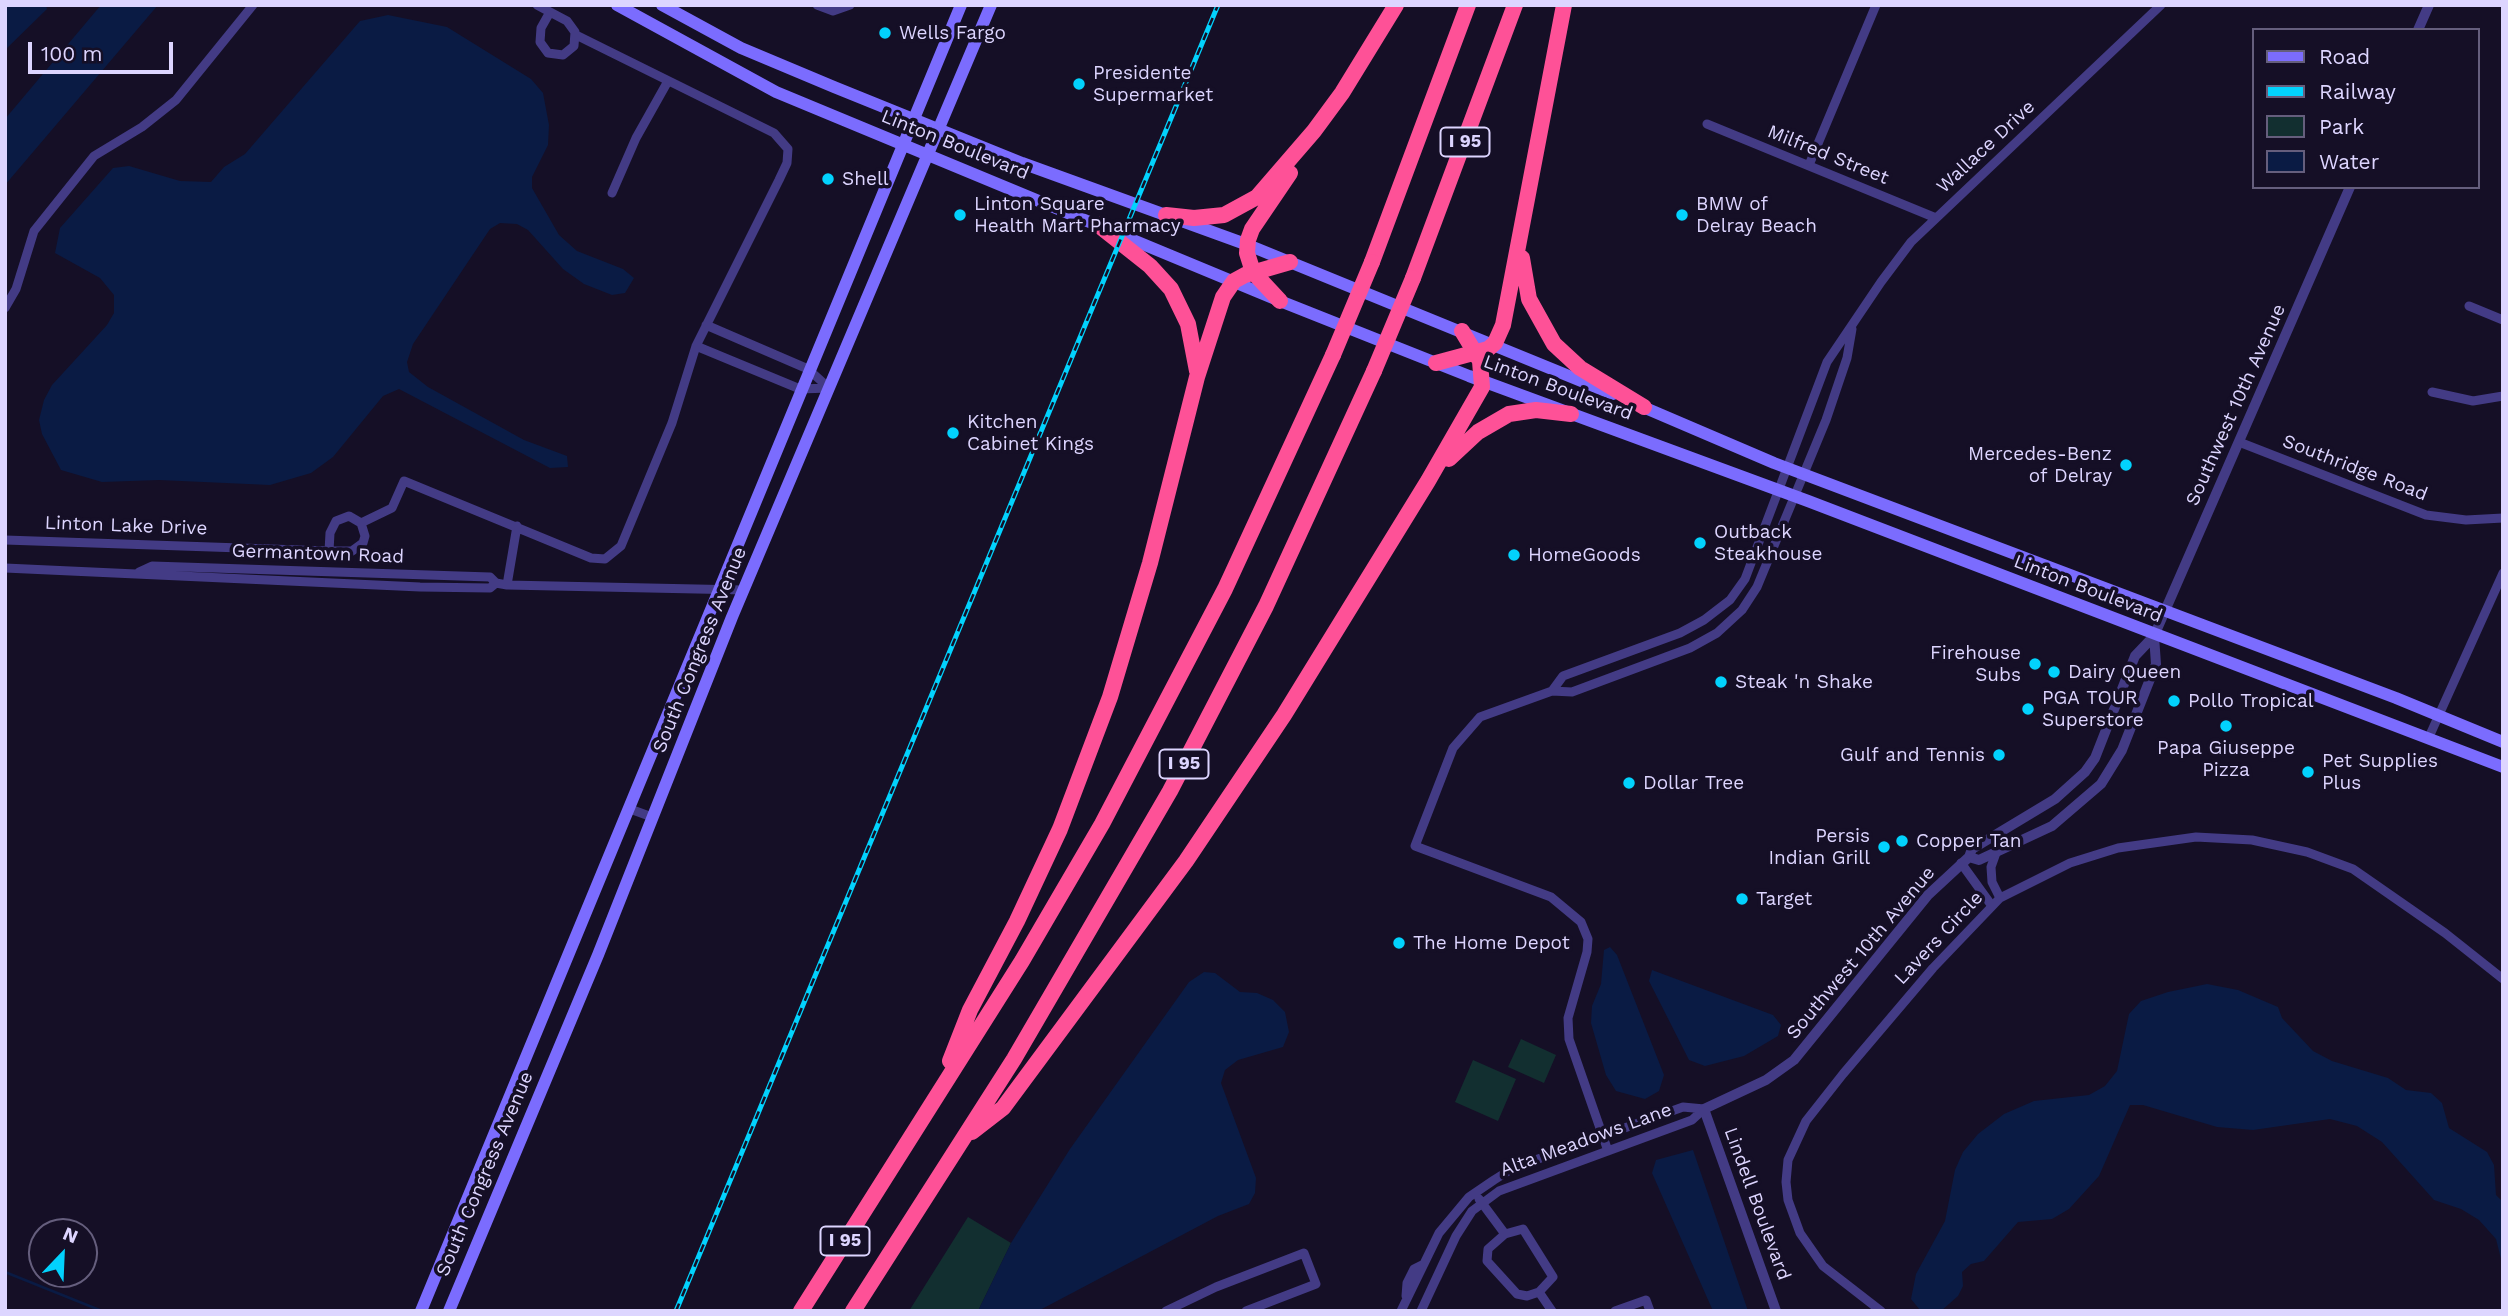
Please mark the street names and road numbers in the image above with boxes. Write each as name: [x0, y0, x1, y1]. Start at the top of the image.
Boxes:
street label: Wallace Drive: [1932, 96, 2040, 198]
street label: Linton Boulevard: [878, 105, 1032, 185]
street label: Milfred Street: [1764, 120, 1892, 190]
road number: I 95: [1440, 127, 1490, 156]
street label: Southwest 10th Avenue: [2181, 301, 2291, 509]
street label: Linton Boulevard: [1480, 350, 1636, 426]
street label: Southridge Road: [2279, 430, 2431, 506]
street label: Linton Lake Drive: [44, 512, 208, 540]
street label: Germantown Road: [231, 540, 405, 568]
street label: South Congress Avenue: [648, 544, 752, 756]
street label: Linton Boulevard: [2010, 550, 2166, 628]
road number: I 95: [1160, 750, 1208, 778]
street label: Southwest 10th Avenue: [1782, 862, 1940, 1044]
street label: Lavers Circle: [1890, 887, 1988, 989]
street label: South Congress Avenue: [432, 1068, 538, 1280]
street label: Alta Meadows Lane: [1497, 1098, 1675, 1182]
street label: Lindell Boulevard: [1719, 1124, 1795, 1284]
road number: I 95: [820, 1226, 870, 1256]

